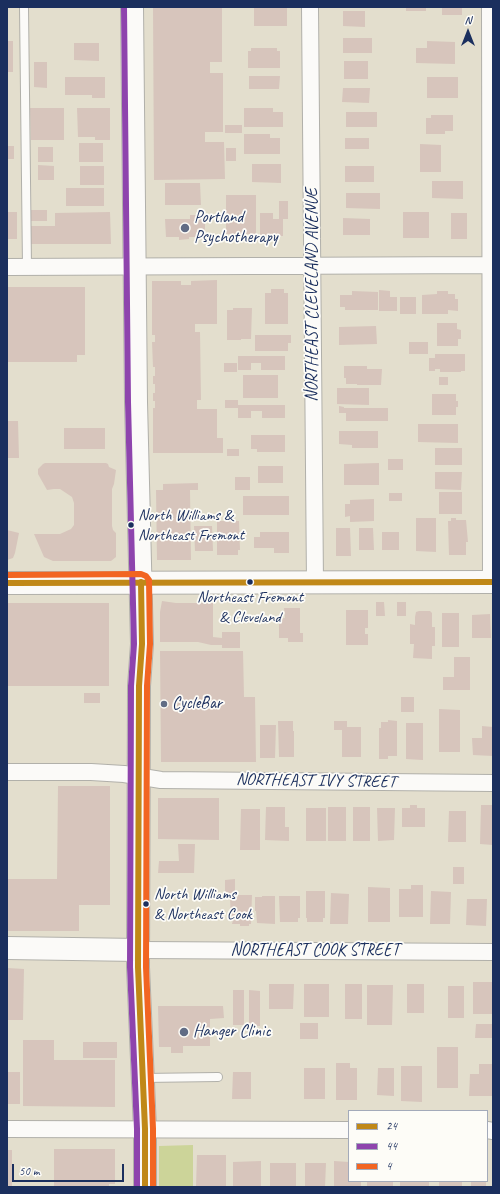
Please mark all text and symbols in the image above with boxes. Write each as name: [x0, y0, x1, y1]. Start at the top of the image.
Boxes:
north arrow: [448, 12, 488, 52]
text: N: [465, 13, 471, 27]
street label: NORTHEAST CLEVELAND AVENUE: [303, 188, 323, 402]
place label: Portland Psychotherapy: [194, 208, 278, 248]
marker: Portland Psychotherapy: [179, 222, 191, 234]
place label: North Williams & Northeast Fremont: [138, 506, 244, 544]
marker: North Williams & Northeast Fremont: [126, 520, 136, 530]
marker: Northeast Fremont & Cleveland: [245, 577, 255, 587]
place label: Northeast Fremont & Cleveland: [197, 588, 303, 626]
place label: CycleBar: [172, 694, 222, 714]
marker: CycleBar: [159, 699, 169, 709]
street label: NORTHEAST IVY STREET: [236, 769, 396, 793]
place label: North Williams & Northeast Cook: [154, 885, 252, 923]
marker: North Williams & Northeast Cook: [141, 899, 151, 909]
street label: NORTHEAST COOK STREET: [231, 941, 399, 961]
place label: Hanger Clinic: [193, 1022, 271, 1042]
marker: Hanger Clinic: [178, 1026, 190, 1038]
legend: [348, 1110, 488, 1182]
text: 24: [386, 1118, 397, 1134]
text: 44: [386, 1138, 397, 1154]
scale bar: [14, 1156, 126, 1182]
text: 4: [386, 1158, 391, 1174]
text: 50 m: [19, 1163, 39, 1179]

